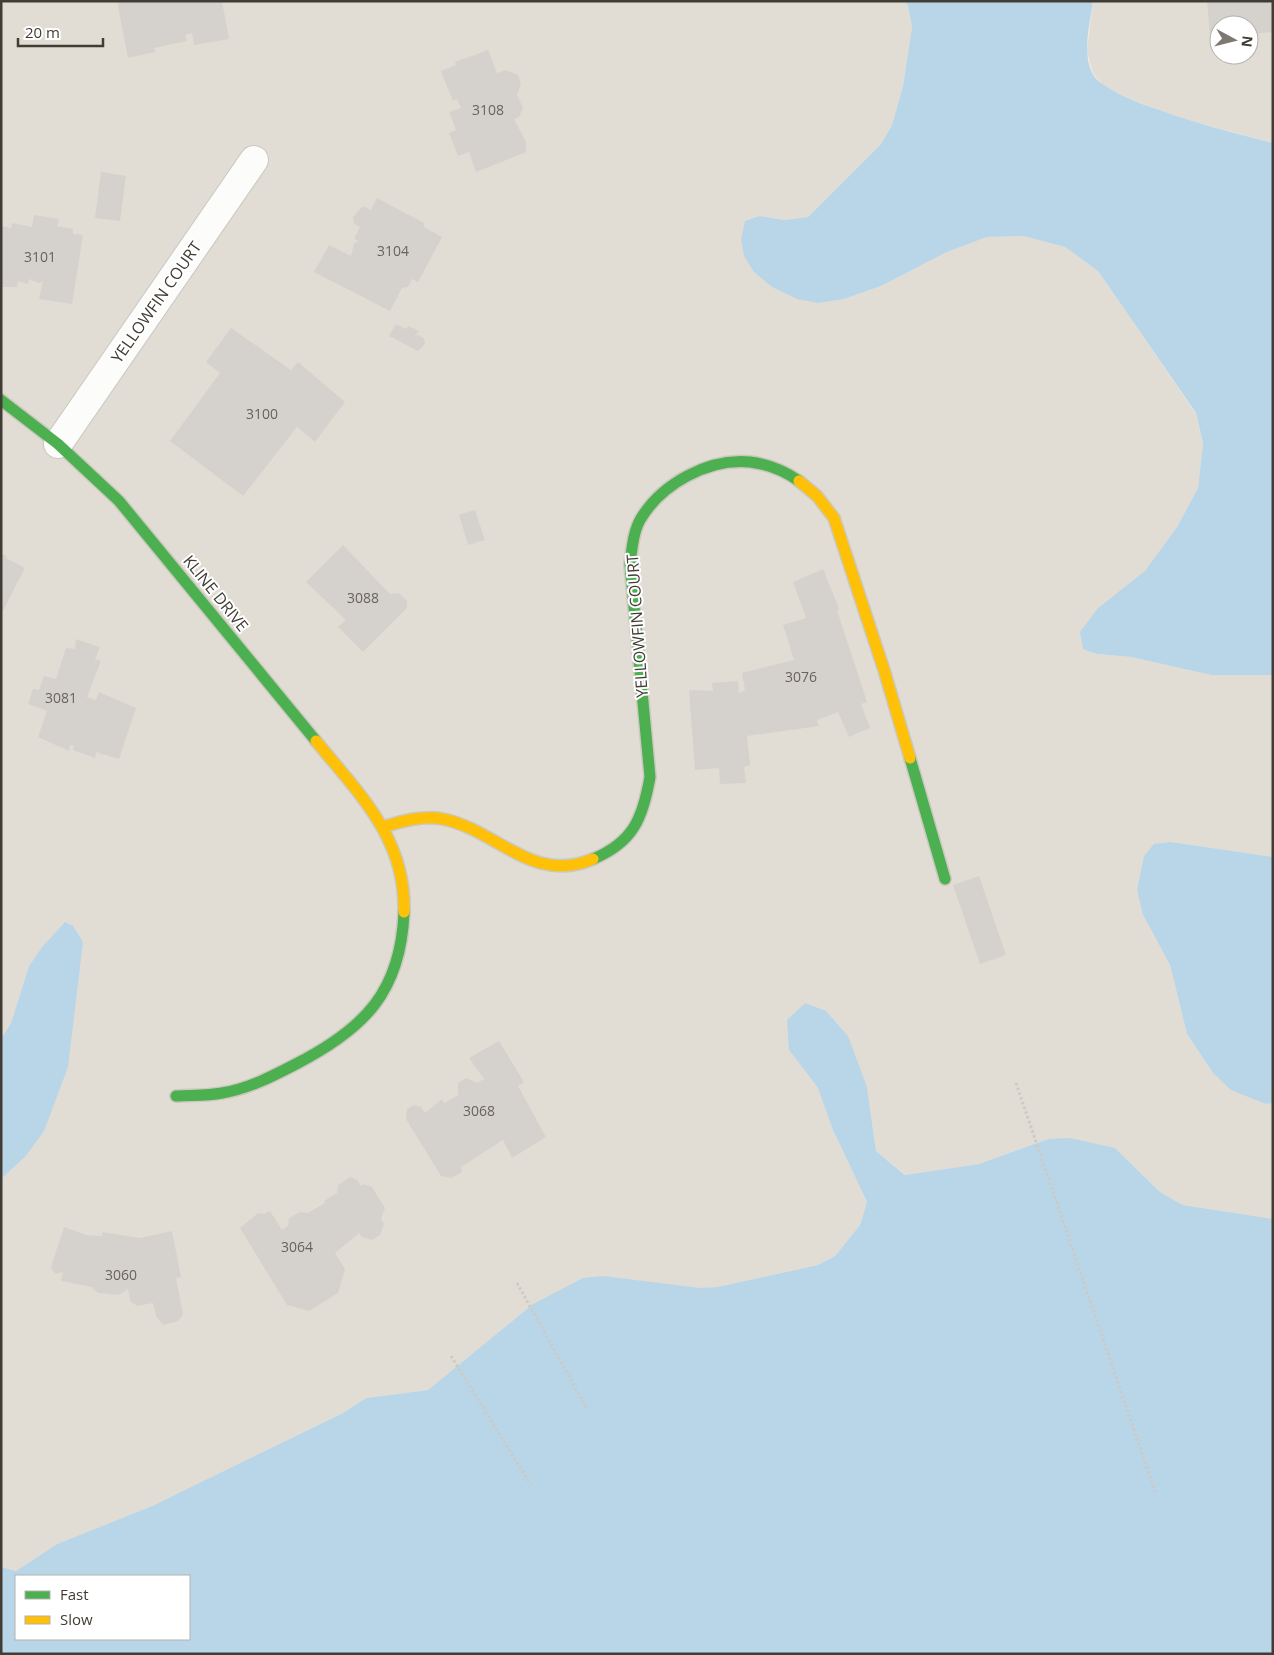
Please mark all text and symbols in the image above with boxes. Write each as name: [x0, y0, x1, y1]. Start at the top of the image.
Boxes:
scale bar: [18, 15, 102, 47]
north arrow: [1209, 15, 1259, 65]
text: 20 m: [25, 22, 60, 42]
text: N: [1237, 35, 1258, 48]
house number: 3108: [472, 100, 504, 119]
street label: YELLOWFIN COURT: [106, 237, 206, 367]
house number: 3104: [377, 241, 409, 260]
house number: 3101: [24, 247, 56, 266]
house number: 3100: [246, 404, 278, 423]
street label: KLINE DRIVE: [178, 550, 254, 636]
street label: YELLOWFIN COURT: [621, 553, 653, 698]
house number: 3088: [347, 588, 379, 607]
house number: 3076: [785, 667, 817, 686]
house number: 3081: [45, 688, 77, 707]
house number: 3068: [463, 1101, 495, 1120]
house number: 3064: [281, 1237, 313, 1256]
house number: 3060: [105, 1265, 137, 1284]
legend: [15, 1575, 190, 1640]
text: Fast: [60, 1584, 89, 1604]
text: Slow: [60, 1609, 93, 1629]

